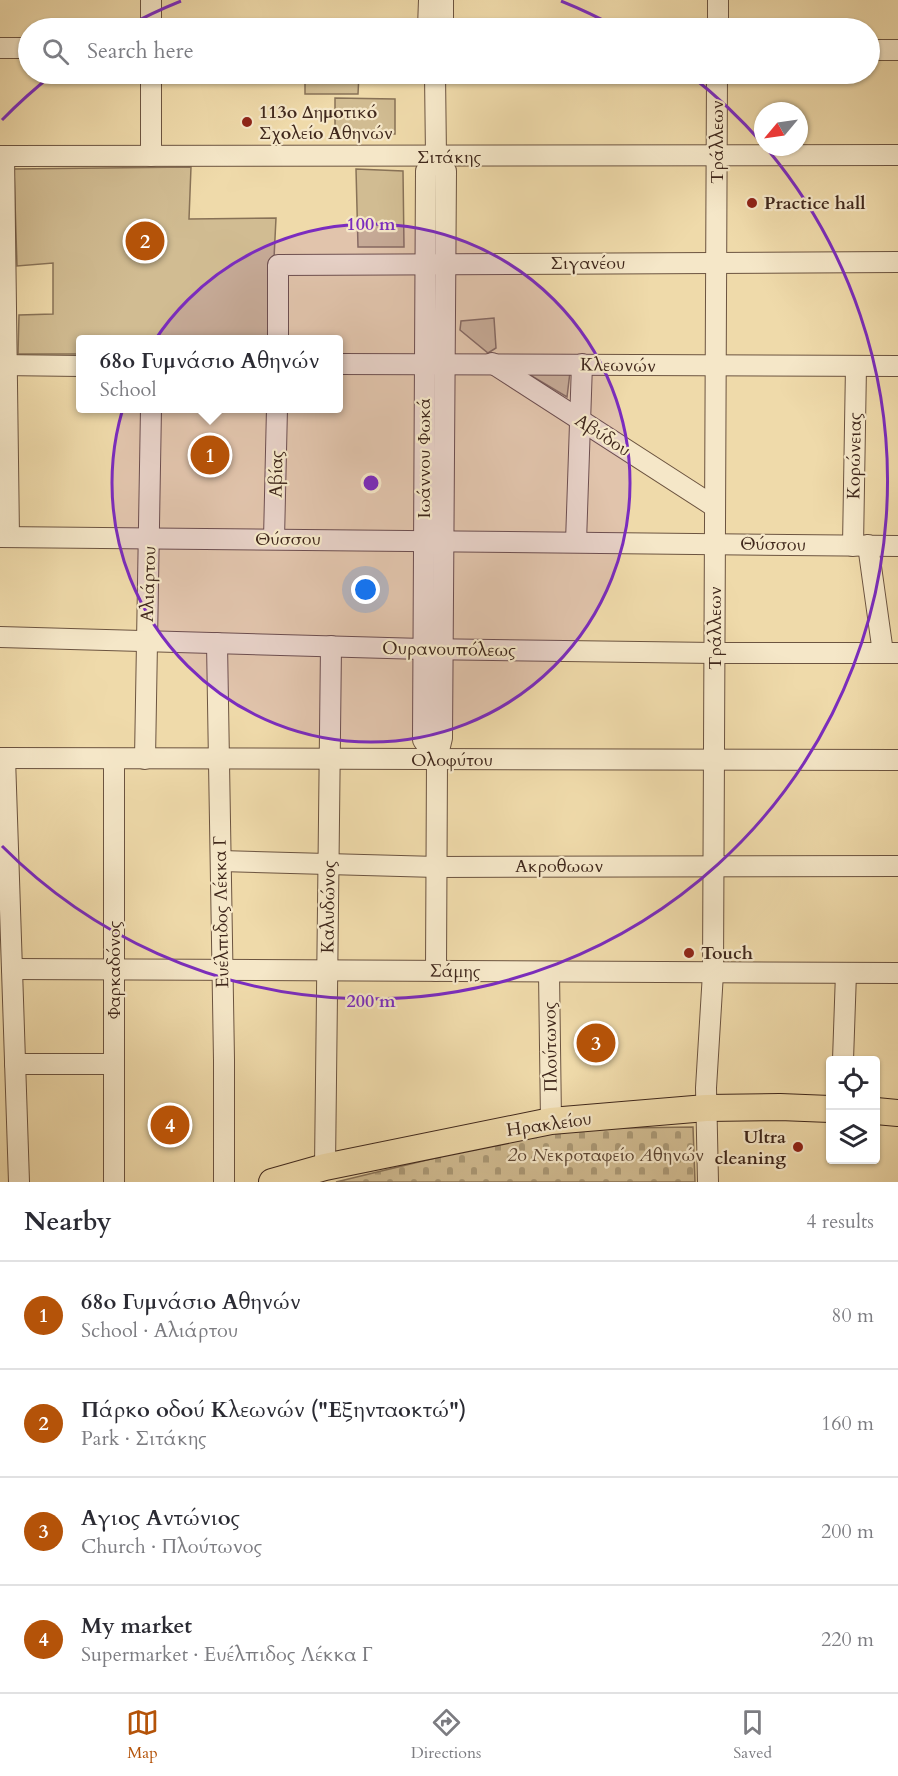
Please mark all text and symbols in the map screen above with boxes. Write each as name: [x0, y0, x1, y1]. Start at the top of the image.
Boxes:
search box: [18, 18, 880, 84]
icon: search: [39, 35, 72, 68]
text: Search here: [87, 36, 194, 66]
place label: 113ο Δημοτικό Σχολείο Αθηνών: [259, 100, 393, 146]
street label: Τράλλεων: [705, 100, 730, 184]
north arrow: [754, 102, 808, 156]
marker: 113ο Δημοτικό Σχολείο Αθηνών: [240, 115, 254, 129]
street label: Σιτάκης: [417, 145, 481, 170]
place label: Practice hall: [764, 191, 865, 216]
marker: Practice hall: [745, 196, 759, 210]
text: 100 m: [346, 212, 396, 237]
pin: 2: [126, 218, 164, 264]
street label: Σιγανέου: [551, 251, 626, 276]
popup: [76, 335, 343, 413]
text: 68ο Γυμνάσιο Αθηνών: [100, 346, 319, 376]
street label: Κλεωνών: [580, 352, 656, 379]
text: School: [100, 376, 157, 403]
street label: Ιωάννου Φωκά: [412, 397, 437, 519]
street label: Αβύδου: [570, 408, 635, 463]
street label: Κορώνειας: [841, 412, 868, 500]
pin: 1: [190, 432, 230, 478]
street label: Αβίας: [264, 450, 289, 498]
centre of rings: [361, 473, 381, 493]
street label: Θύσσου: [255, 527, 321, 552]
street label: Θύσσου: [740, 531, 806, 558]
street label: Αλιάρτου: [135, 545, 162, 623]
your location: [351, 575, 380, 604]
street label: Τράλλεων: [703, 586, 728, 670]
street label: Ουρανουπόλεως: [382, 636, 516, 663]
street label: Ολοφύτου: [411, 748, 493, 773]
street label: Ευέλπιδος Λέκκα Γ: [208, 836, 235, 988]
street label: Ακροθωων: [515, 854, 603, 879]
street label: Καλυδώνος: [315, 860, 342, 954]
street label: Φαρκαδόνος: [102, 920, 127, 1019]
place label: Touch: [701, 941, 753, 966]
marker: Touch: [682, 946, 696, 960]
street label: Σάμης: [429, 959, 481, 984]
text: 200 m: [346, 989, 396, 1014]
street label: Πλούτωνος: [537, 1001, 564, 1092]
pin: 3: [576, 1020, 616, 1066]
map controls: [826, 1056, 880, 1164]
button: locate: [826, 1056, 880, 1110]
pin: 4: [150, 1102, 190, 1148]
street label: Ηρακλείου: [505, 1106, 593, 1143]
button: layers: [826, 1110, 880, 1164]
place label: Ultra cleaning: [715, 1125, 786, 1171]
marker: Ultra cleaning: [791, 1140, 805, 1154]
park label: 2ο Νεκροταφείο Αθηνών: [507, 1143, 704, 1168]
text: Nearby: [24, 1204, 112, 1239]
text: 4 results: [806, 1208, 874, 1235]
text: 68ο Γυμνάσιο Αθηνών: [81, 1287, 301, 1317]
text: 1: [38, 1302, 49, 1329]
text: 80 m: [831, 1302, 874, 1329]
text: School · Αλιάρτου: [81, 1317, 238, 1344]
text: Πάρκο οδού Κλεωνών ("Εξηνταοκτώ"): [81, 1395, 466, 1425]
text: 2: [38, 1410, 49, 1437]
text: 160 m: [821, 1410, 874, 1437]
text: Park · Σιτάκης: [81, 1425, 207, 1452]
text: Αγιος Αντώνιος: [81, 1503, 240, 1533]
text: 3: [38, 1518, 49, 1545]
text: 200 m: [821, 1518, 874, 1545]
text: Church · Πλούτωνος: [81, 1533, 262, 1560]
text: My market: [81, 1611, 192, 1641]
text: 4: [38, 1626, 49, 1653]
text: 220 m: [821, 1626, 874, 1653]
text: Supermarket · Ευέλπιδος Λέκκα Γ: [81, 1641, 373, 1668]
tab: Map: [126, 1706, 159, 1764]
tab: Directions: [411, 1706, 481, 1764]
tab: Saved: [733, 1706, 772, 1764]

